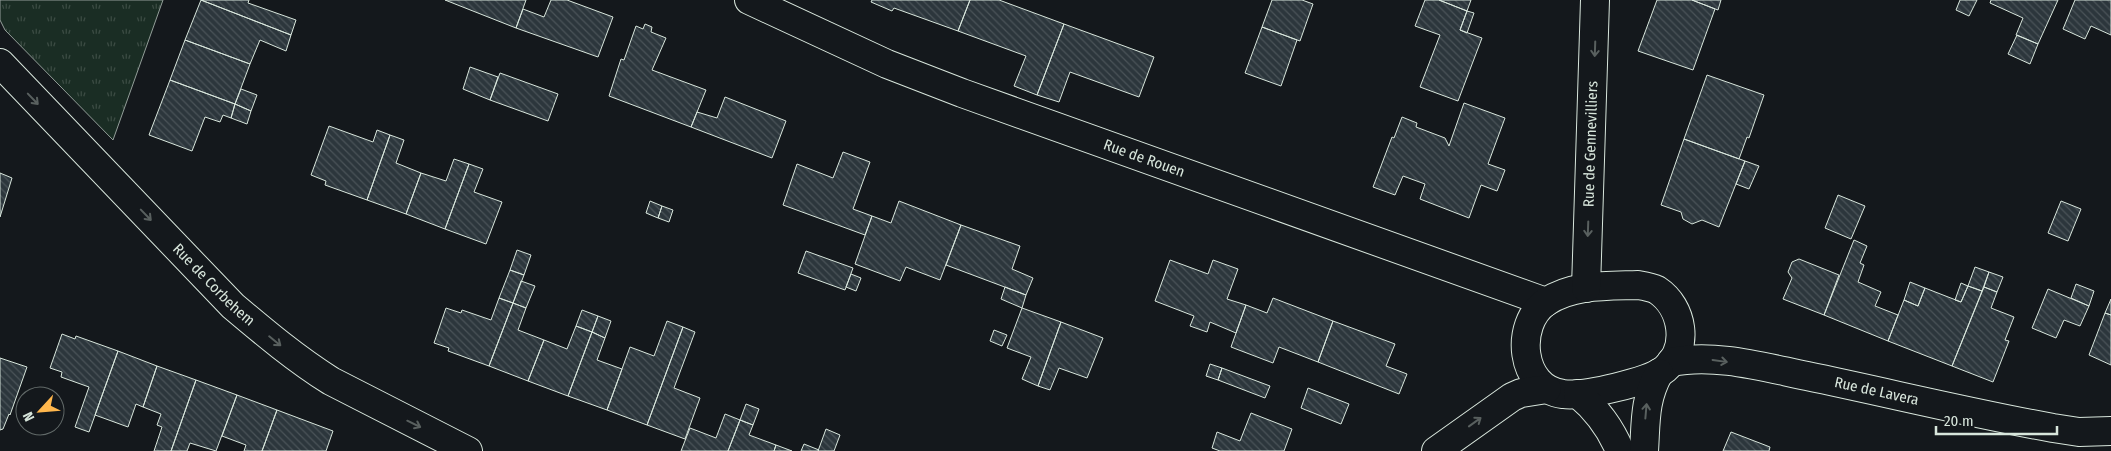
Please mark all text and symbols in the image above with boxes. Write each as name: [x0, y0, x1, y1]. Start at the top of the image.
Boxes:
one-way arrow: [1590, 40, 1599, 56]
street label: Rue de Gennevilliers: [1580, 81, 1601, 207]
one-way arrow: [27, 93, 39, 105]
street label: Rue de Rouen: [1101, 135, 1187, 181]
one-way arrow: [140, 209, 152, 222]
one-way arrow: [1583, 220, 1593, 236]
street label: Rue de Corbehem: [169, 240, 259, 330]
one-way arrow: [268, 335, 281, 346]
one-way arrow: [1711, 356, 1727, 366]
street label: Rue de Lavera: [1833, 373, 1921, 409]
north arrow: [15, 386, 65, 436]
one-way arrow: [1642, 403, 1651, 419]
scale bar: [1936, 404, 2057, 436]
text: N: [19, 409, 38, 424]
text: 20 m: [1944, 412, 1974, 430]
one-way arrow: [1468, 417, 1482, 428]
one-way arrow: [406, 420, 421, 429]

